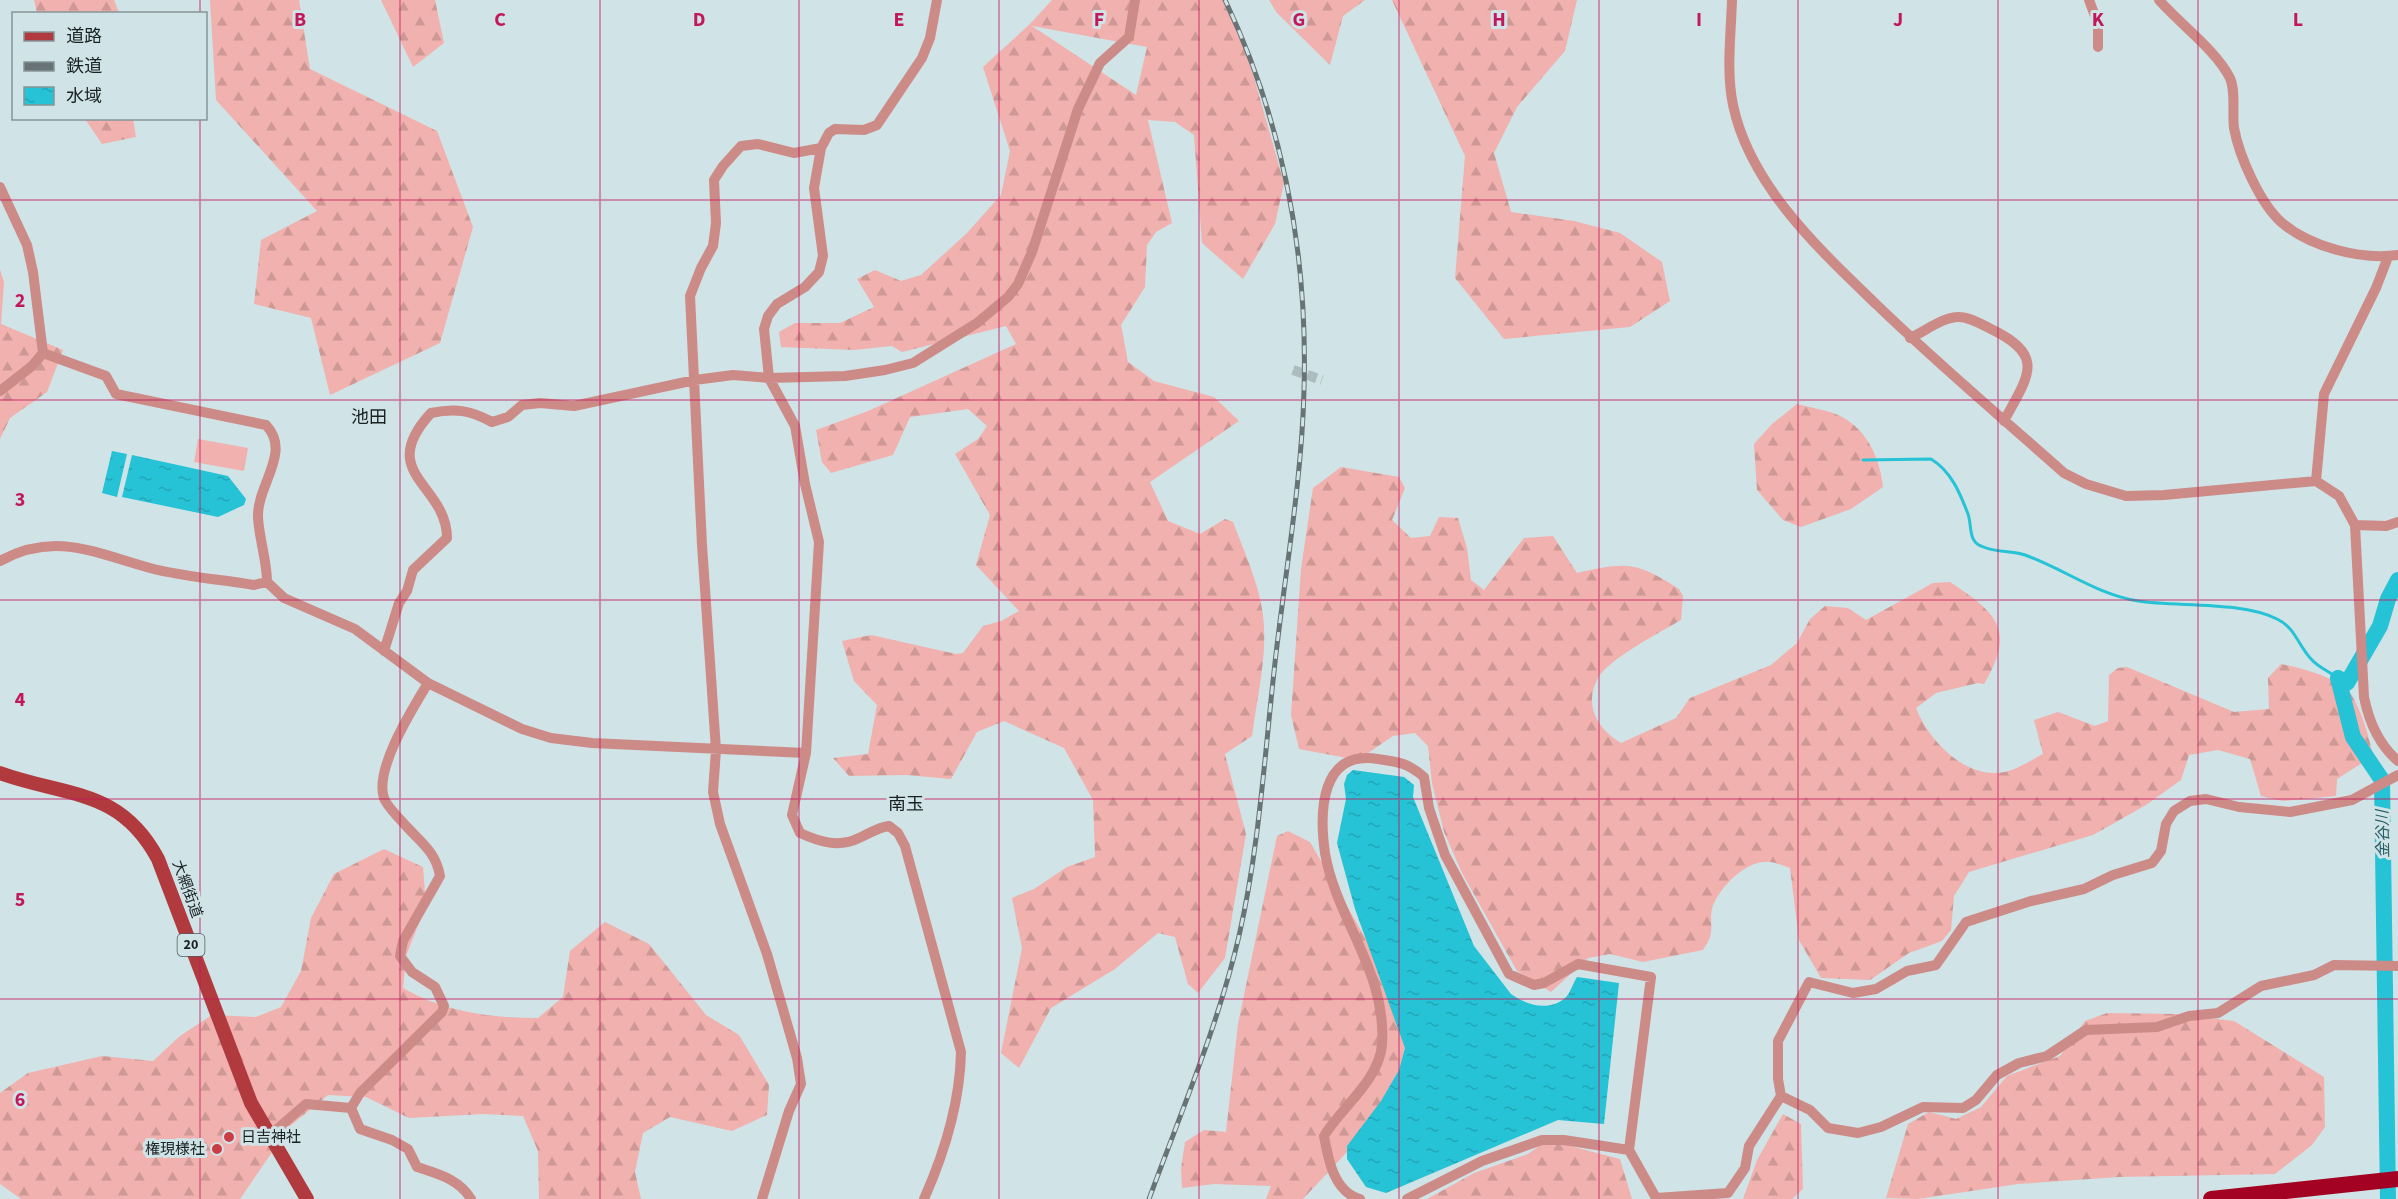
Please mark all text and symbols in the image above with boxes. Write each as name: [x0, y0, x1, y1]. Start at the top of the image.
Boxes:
text: B: [294, 6, 306, 34]
text: C: [494, 6, 506, 34]
text: D: [693, 6, 705, 34]
text: E: [894, 6, 904, 34]
text: F: [1094, 6, 1104, 34]
text: G: [1293, 6, 1305, 34]
text: H: [1492, 6, 1506, 34]
text: I: [1696, 6, 1702, 34]
text: J: [1893, 6, 1903, 34]
text: K: [2092, 6, 2105, 34]
text: L: [2293, 6, 2303, 34]
legend: [12, 12, 207, 120]
text: 道路: [66, 24, 102, 49]
text: 鉄道: [66, 54, 102, 79]
text: 水域: [66, 84, 102, 109]
text: 2: [15, 287, 25, 315]
district label: 池田: [351, 405, 387, 430]
text: 3: [15, 486, 25, 514]
text: 4: [15, 686, 26, 714]
district label: 南玉: [888, 792, 924, 817]
water label: 金谷川: [2372, 808, 2394, 858]
street label: 大網街道: [167, 857, 207, 921]
text: 5: [15, 886, 25, 914]
road number: 20: [178, 934, 204, 956]
text: 6: [15, 1086, 25, 1114]
place label: 日吉神社: [241, 1127, 301, 1148]
marker: 日吉神社: [222, 1130, 236, 1144]
place label: 権現様社: [145, 1139, 205, 1160]
marker: 権現様社: [210, 1142, 224, 1156]

